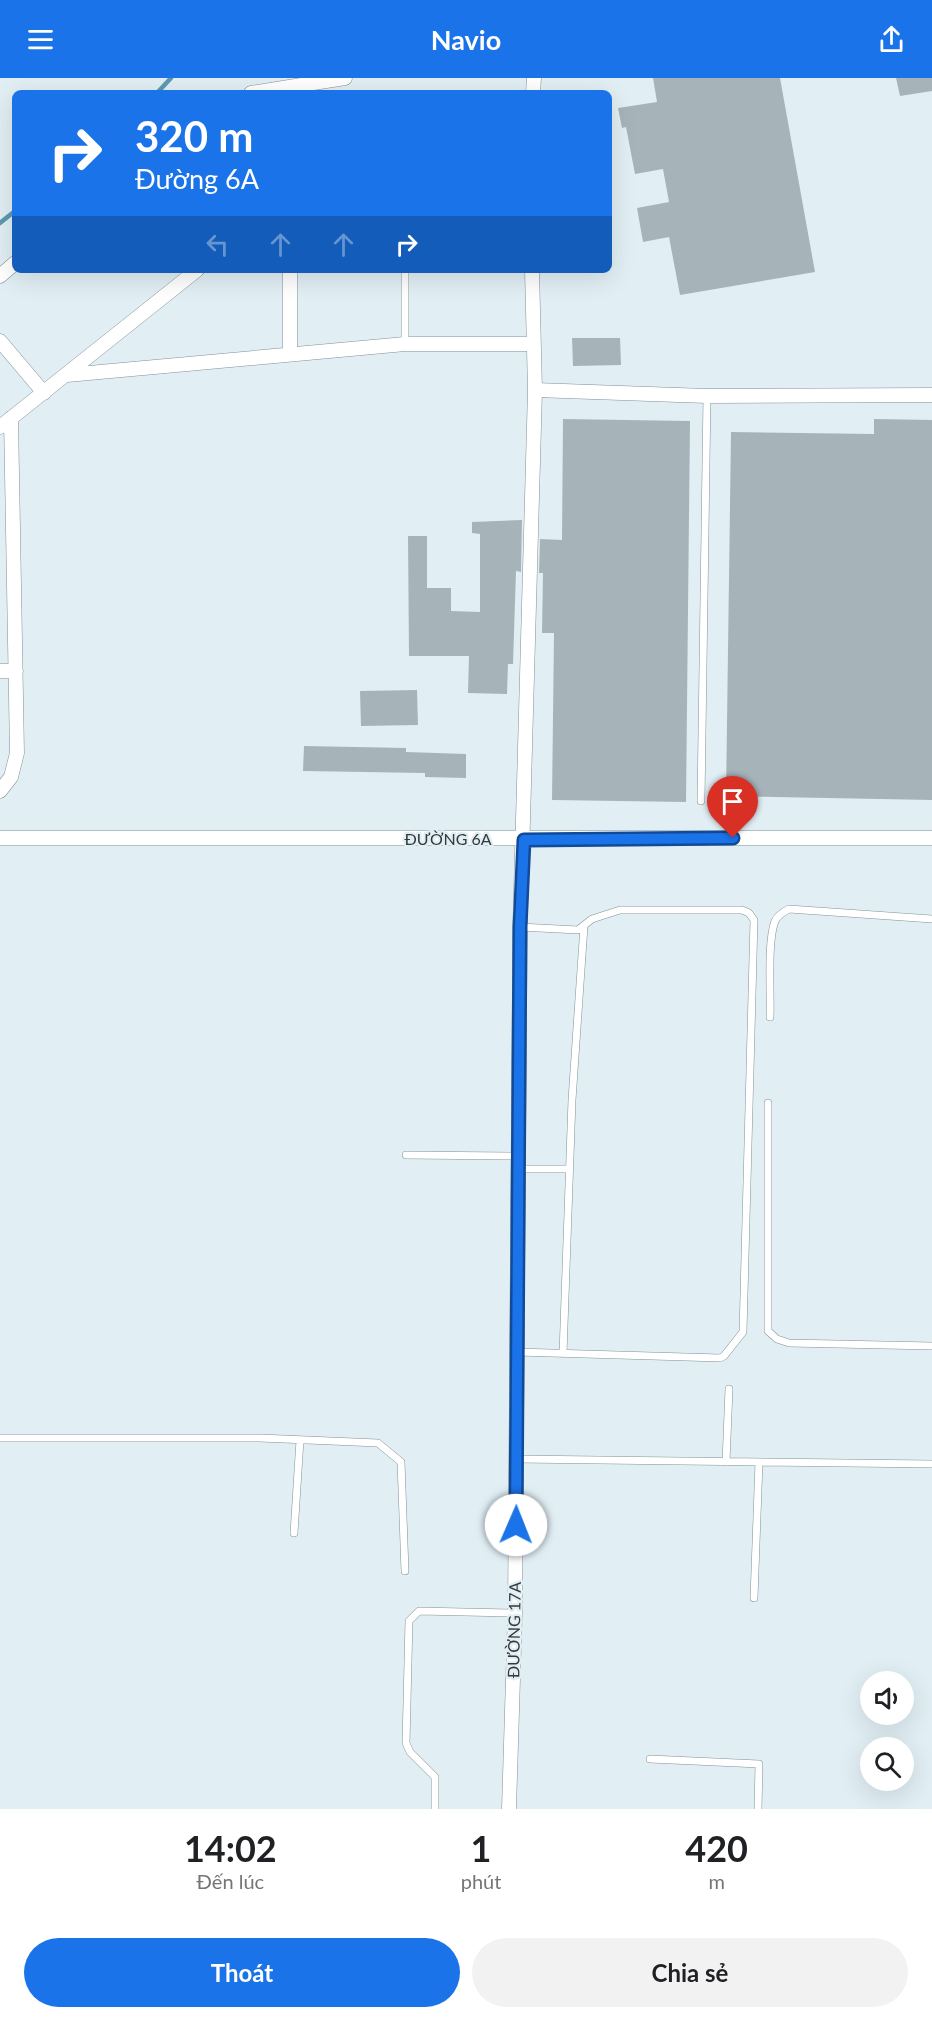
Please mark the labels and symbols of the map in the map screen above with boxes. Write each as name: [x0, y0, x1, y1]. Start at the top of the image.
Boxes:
pin: [707, 776, 758, 838]
street label: ĐƯỜNG 6A: [404, 829, 492, 848]
position arrow: [484, 1493, 548, 1557]
street label: ĐƯỜNG 17A: [503, 1581, 524, 1678]

